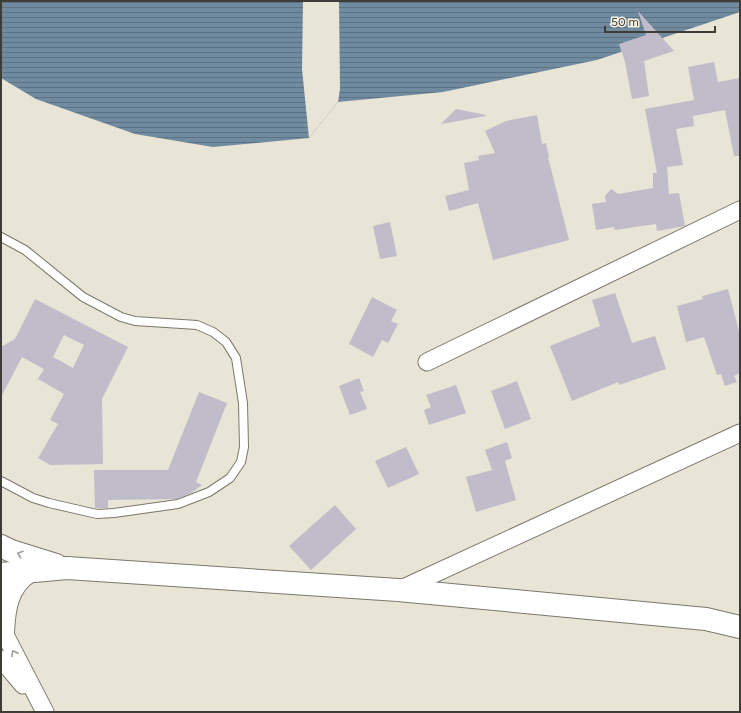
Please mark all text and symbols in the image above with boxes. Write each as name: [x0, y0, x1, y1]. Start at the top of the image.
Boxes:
scale bar: [605, 8, 715, 34]
text: 50 m: [611, 15, 639, 29]
one-way arrow: [17, 551, 24, 559]
one-way arrow: [11, 649, 19, 657]

